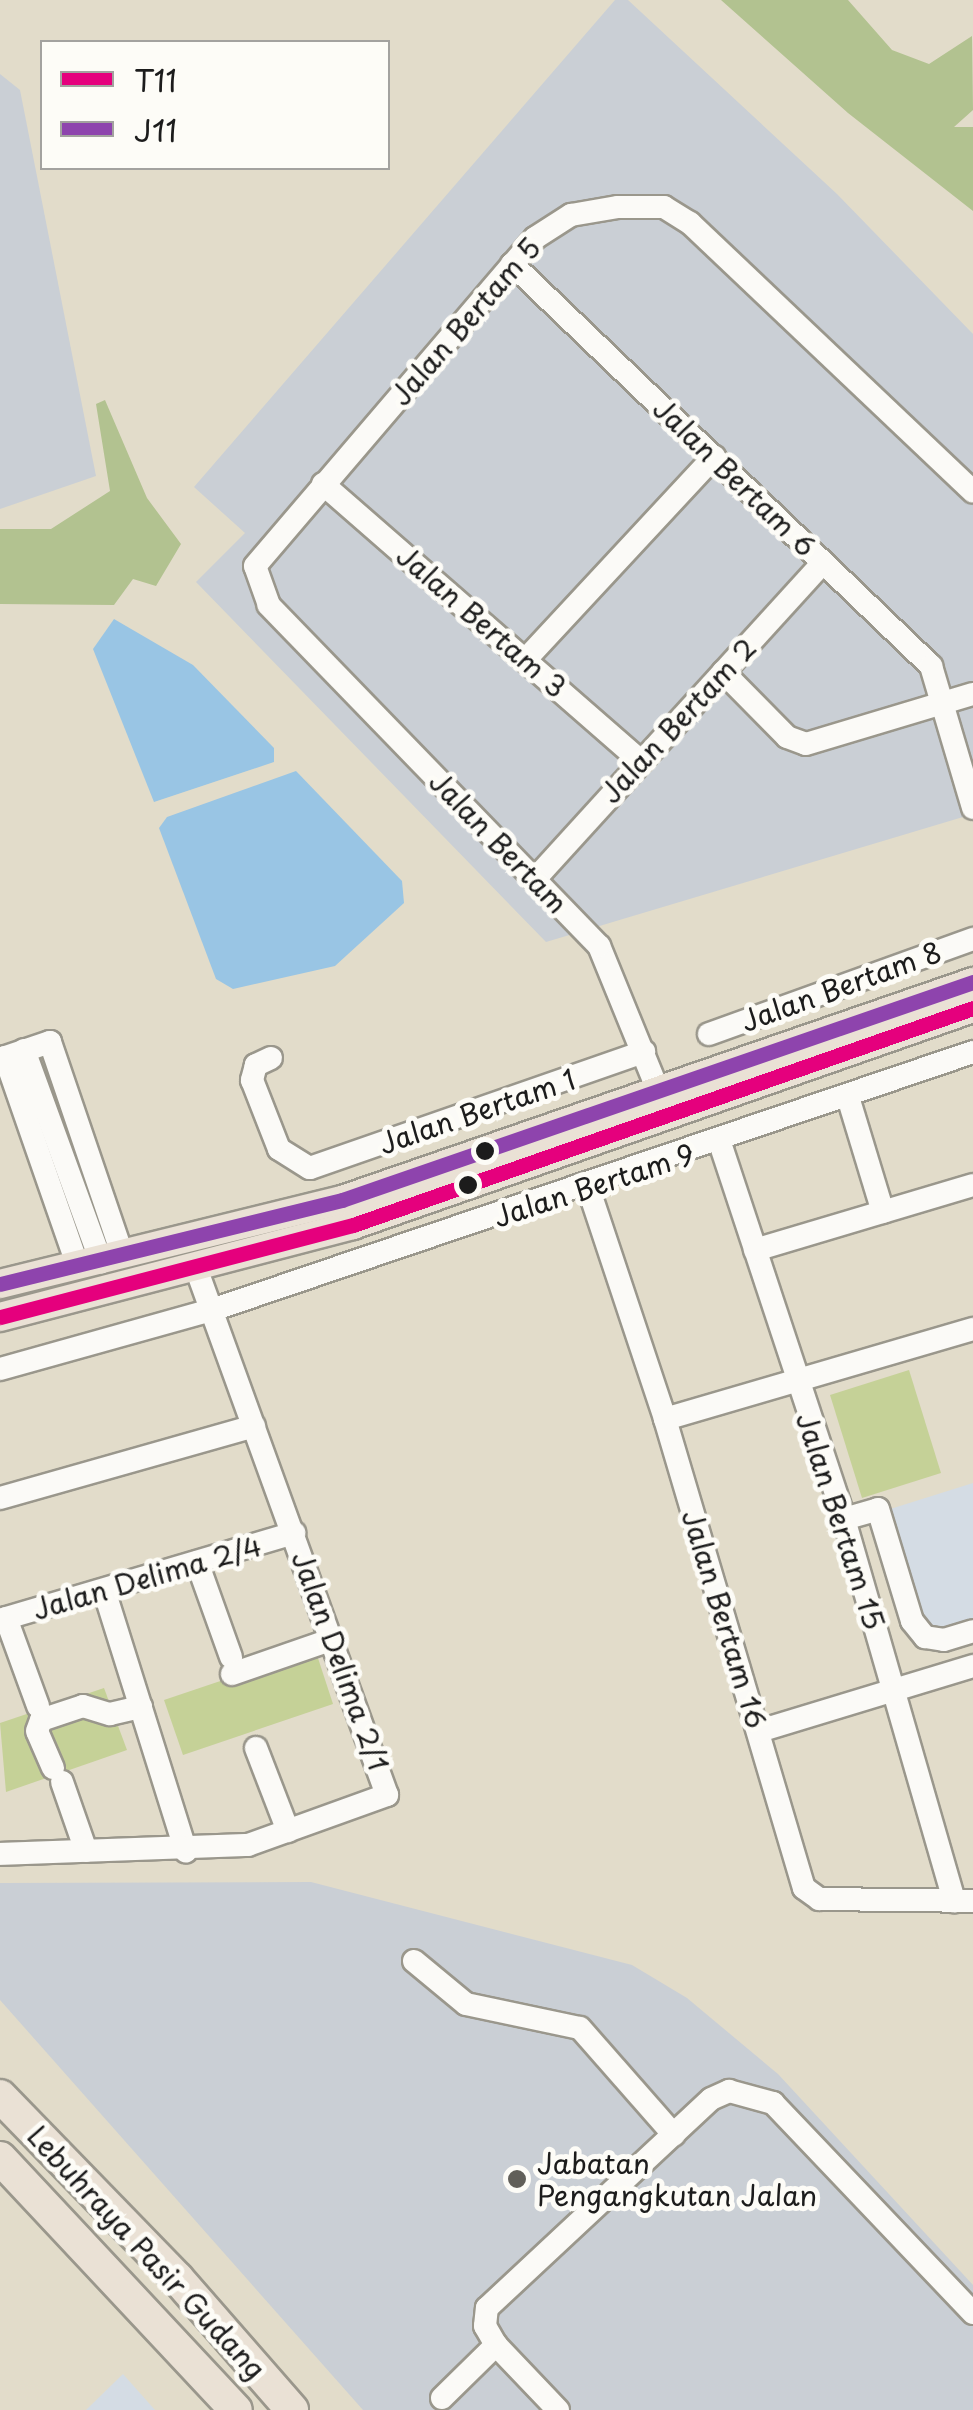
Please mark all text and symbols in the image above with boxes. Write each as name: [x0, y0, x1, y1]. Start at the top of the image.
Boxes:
legend: [40, 40, 390, 170]
text: T11: [134, 57, 177, 102]
text: J11: [134, 107, 177, 152]
street label: Jalan Bertam 5: [383, 230, 547, 412]
street label: Jalan Bertam 6: [646, 390, 824, 564]
street label: Jalan Bertam 3: [391, 538, 573, 704]
street label: Jalan Bertam 2: [593, 630, 763, 810]
street label: Jalan Bertam: [422, 764, 576, 920]
street label: Jalan Bertam 8: [736, 934, 946, 1038]
street label: Jalan Bertam 1: [374, 1061, 580, 1161]
street label: Jalan Bertam 9: [488, 1136, 700, 1234]
unlabelled marker: [475, 1141, 495, 1161]
unlabelled marker: [458, 1175, 478, 1195]
street label: Jalan Bertam 15: [790, 1409, 892, 1633]
street label: Jalan Bertam 16: [676, 1506, 774, 1732]
street label: Jalan Delima 2/4: [28, 1528, 266, 1626]
street label: Jalan Delima 2/1: [286, 1546, 396, 1776]
street label: Lebuhraya Pasir Gudang: [21, 2118, 273, 2386]
place label: Jabatan Pengangkutan Jalan: [537, 2146, 817, 2212]
marker: Jabatan Pengangkutan Jalan: [506, 2168, 528, 2190]

